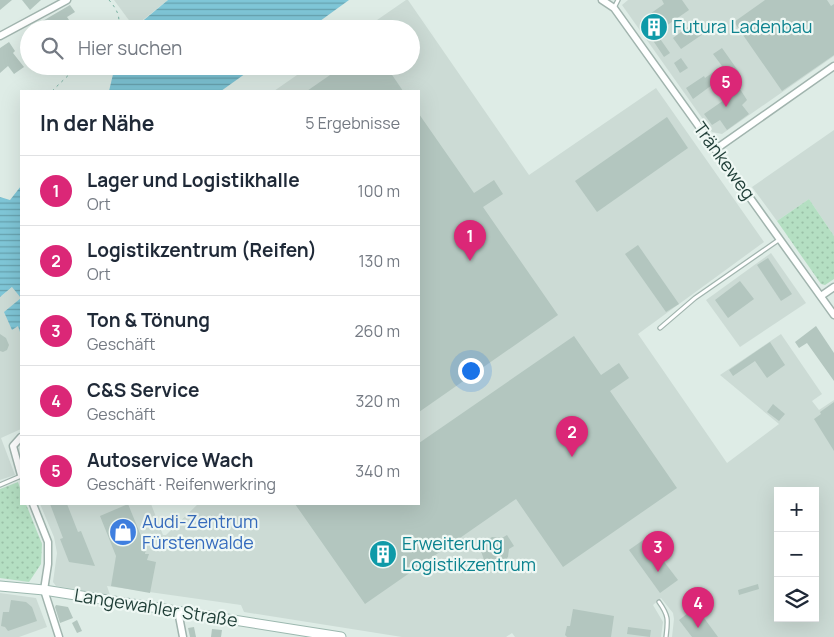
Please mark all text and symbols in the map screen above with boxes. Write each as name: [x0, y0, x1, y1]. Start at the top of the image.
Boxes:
building icon: Futura Ladenbau: [639, 12, 669, 42]
place label: Futura Ladenbau: [673, 14, 813, 38]
search box: [20, 20, 420, 75]
icon: search: [38, 34, 66, 62]
text: Hier suchen: [78, 35, 182, 61]
pin: 5: [710, 66, 742, 107]
text: In der Nähe: [40, 109, 154, 137]
text: 5 Ergebnisse: [305, 112, 400, 134]
street label: Tränkeweg: [689, 117, 761, 204]
text: Lager und Logistikhalle: [87, 167, 300, 193]
text: 1: [52, 180, 60, 202]
text: 100 m: [357, 180, 400, 202]
text: Ort: [87, 193, 111, 215]
pin: 1: [454, 220, 486, 261]
text: Logistikzentrum (Reifen): [87, 237, 317, 263]
text: 2: [51, 250, 61, 272]
text: 130 m: [358, 250, 400, 272]
text: Ort: [87, 263, 111, 285]
text: Ton & Tönung: [87, 307, 210, 333]
text: 3: [51, 320, 61, 342]
text: 260 m: [354, 320, 400, 342]
text: Geschäft: [87, 333, 155, 355]
your location: [458, 358, 484, 384]
text: C&S Service: [87, 377, 199, 403]
text: 4: [51, 390, 61, 412]
text: 320 m: [356, 390, 400, 412]
text: Geschäft: [87, 403, 155, 425]
pin: 2: [556, 416, 588, 457]
text: Autoservice Wach: [87, 447, 253, 473]
text: 5: [51, 460, 61, 482]
text: 340 m: [355, 460, 400, 482]
text: Geschäft · Reifenwerkring: [87, 473, 276, 495]
map controls: [774, 487, 819, 622]
button: +: [774, 487, 819, 532]
place label: Audi-Zentrum Fürstenwalde: [142, 509, 258, 554]
shop icon: Audi-Zentrum Fürstenwalde: [108, 517, 138, 547]
place label: Erweiterung Logistikzentrum: [402, 531, 536, 576]
pin: 3: [642, 531, 674, 572]
button: −: [774, 532, 819, 577]
building icon: Erweiterung Logistikzentrum: [368, 539, 398, 569]
button: layers: [774, 577, 819, 622]
street label: Langewahler Straße: [73, 582, 240, 632]
pin: 4: [682, 587, 714, 628]

